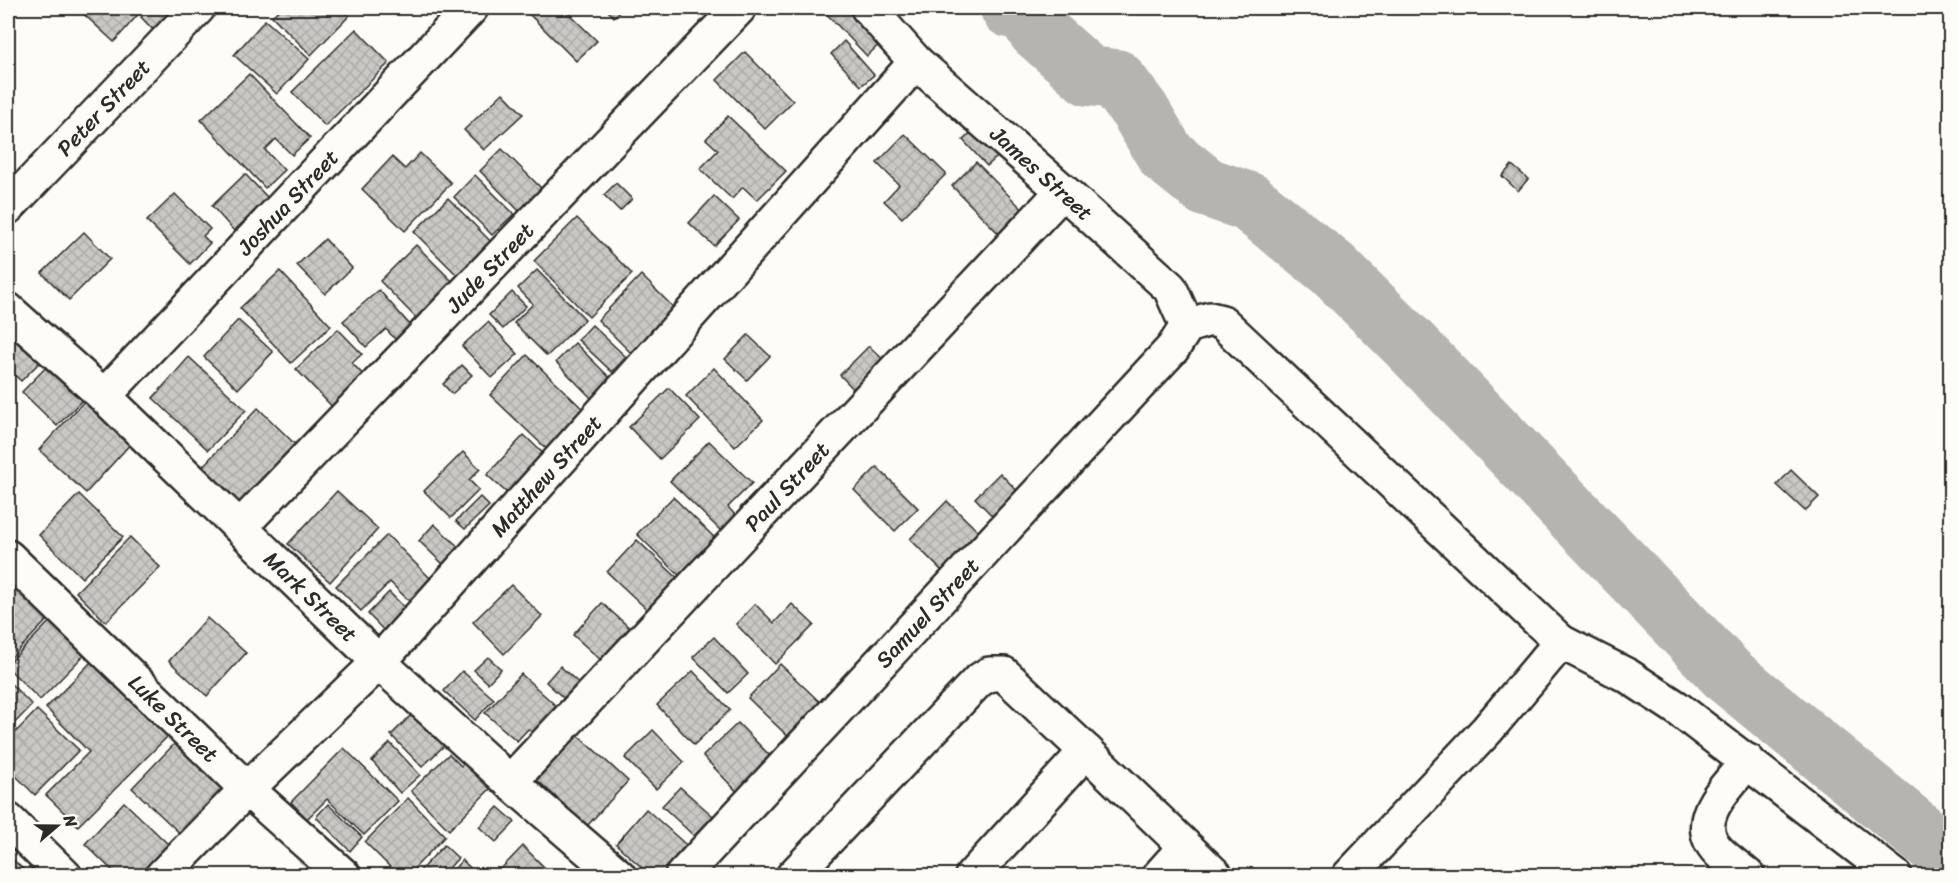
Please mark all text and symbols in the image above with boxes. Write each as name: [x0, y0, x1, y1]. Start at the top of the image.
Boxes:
street label: Peter Street: [47, 49, 161, 166]
street label: James Street: [980, 115, 1103, 231]
street label: Joshua Street: [226, 139, 349, 266]
street label: Jude Street: [435, 213, 544, 323]
street label: Matthew Street: [480, 405, 612, 546]
street label: Paul Street: [734, 432, 840, 541]
street label: Mark Street: [254, 541, 367, 652]
street label: Samuel Street: [866, 548, 990, 677]
street label: Luke Street: [119, 664, 228, 772]
north arrow: [27, 796, 87, 856]
text: N: [55, 810, 86, 832]

